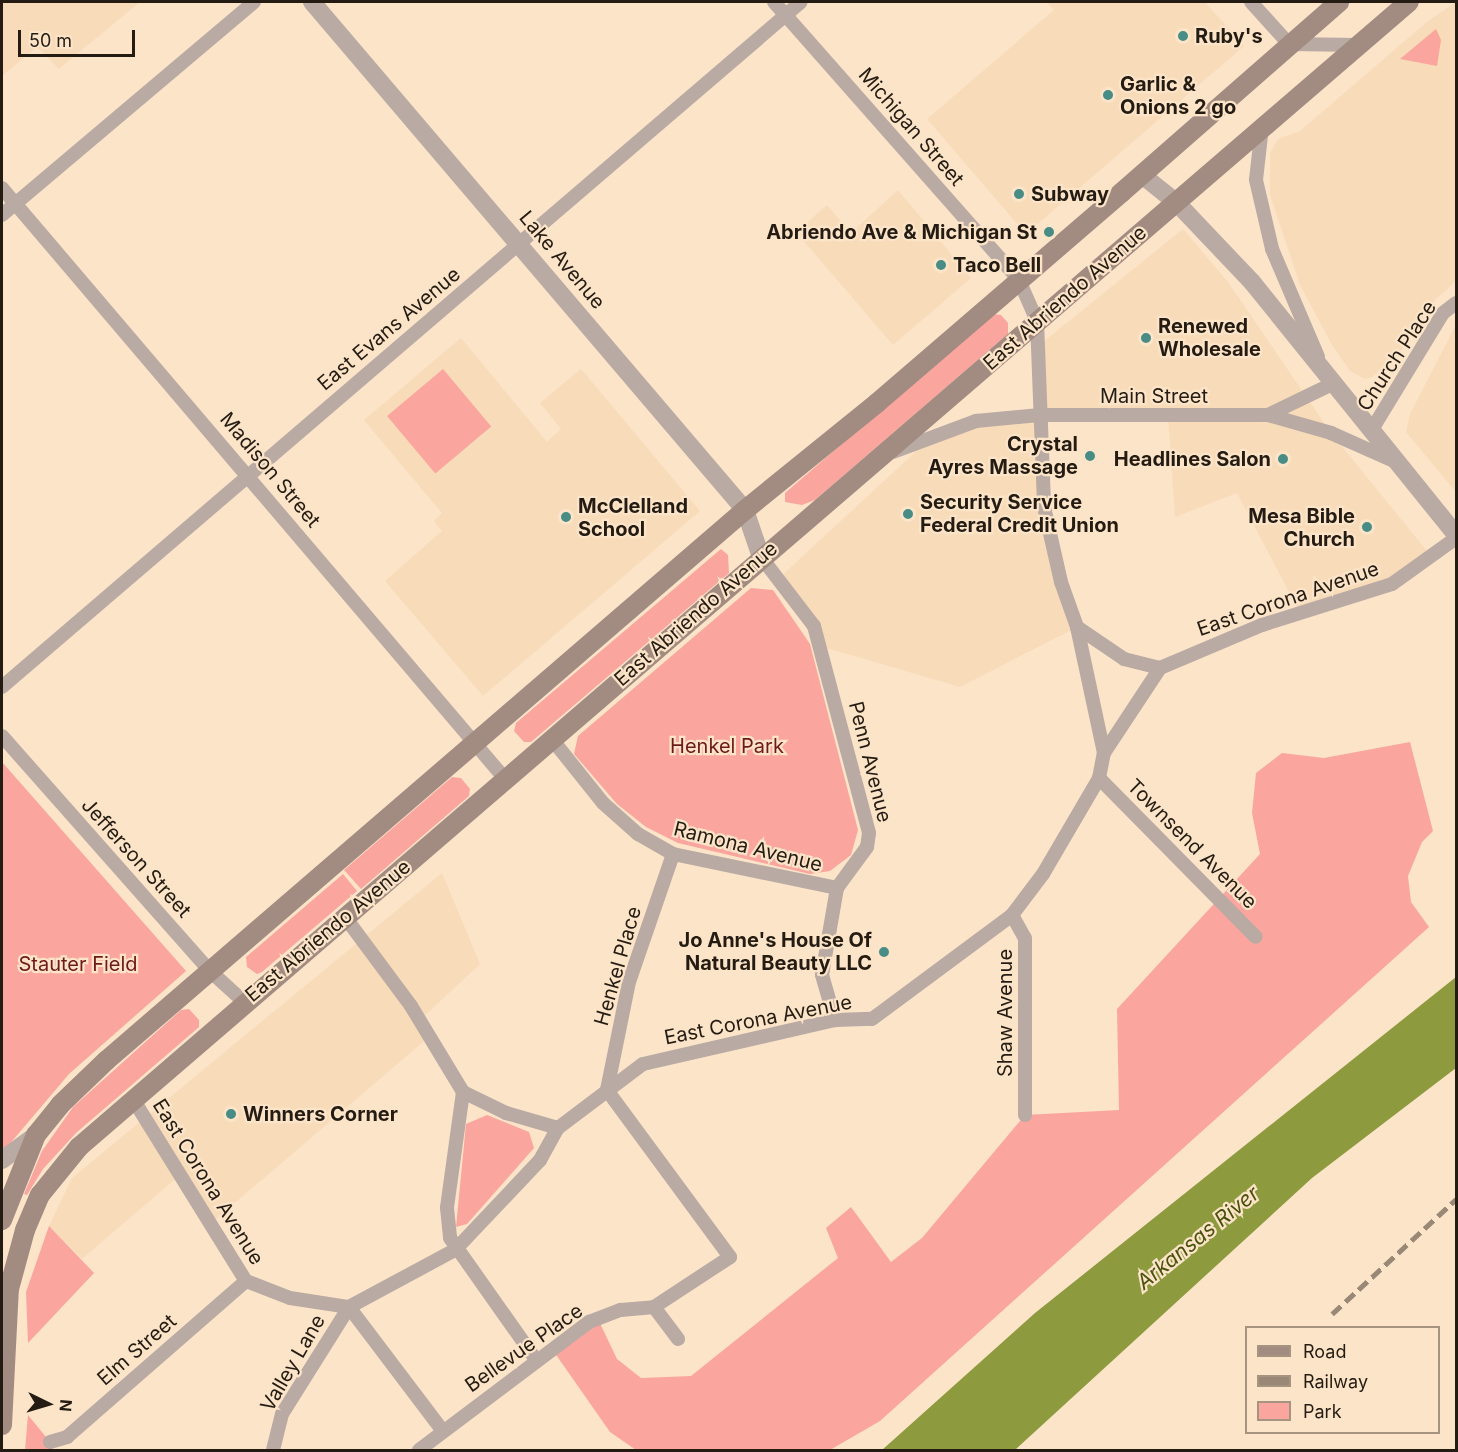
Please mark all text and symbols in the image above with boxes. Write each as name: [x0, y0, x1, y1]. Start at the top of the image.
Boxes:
scale bar: [21, 18, 138, 56]
place label: Ruby's: [1195, 24, 1263, 48]
marker: Ruby's: [1176, 29, 1190, 43]
text: 50 m: [29, 30, 72, 51]
street label: Michigan Street: [853, 63, 969, 191]
place label: Garlic & Onions 2 go: [1120, 72, 1236, 119]
marker: Garlic & Onions 2 go: [1101, 88, 1115, 102]
place label: Subway: [1031, 182, 1109, 206]
marker: Subway: [1012, 187, 1026, 201]
street label: Lake Avenue: [514, 206, 610, 314]
place label: Abriendo Ave & Michigan St: [766, 220, 1037, 244]
street label: East Abriendo Avenue: [979, 221, 1151, 375]
marker: Abriendo Ave & Michigan St: [1042, 225, 1056, 239]
place label: Taco Bell: [953, 253, 1041, 277]
marker: Taco Bell: [934, 258, 948, 272]
street label: East Evans Avenue: [313, 262, 465, 396]
street label: Church Place: [1353, 297, 1441, 415]
place label: Renewed Wholesale: [1158, 314, 1261, 361]
marker: Renewed Wholesale: [1139, 331, 1153, 345]
street label: Main Street: [1100, 384, 1208, 408]
street label: Madison Street: [215, 408, 325, 532]
place label: Crystal Ayres Massage: [928, 432, 1078, 479]
place label: Headlines Salon: [1114, 447, 1271, 471]
marker: Crystal Ayres Massage: [1083, 449, 1097, 463]
marker: Headlines Salon: [1276, 452, 1290, 466]
place label: Security Service Federal Credit Union: [920, 490, 1119, 537]
place label: McClelland School: [578, 494, 688, 541]
place label: Mesa Bible Church: [1248, 504, 1355, 551]
marker: Security Service Federal Credit Union: [901, 507, 915, 521]
marker: McClelland School: [559, 510, 573, 524]
marker: Mesa Bible Church: [1360, 520, 1374, 534]
street label: East Abriendo Avenue: [610, 537, 782, 691]
street label: East Corona Avenue: [1194, 557, 1382, 641]
street label: Penn Avenue: [843, 699, 897, 825]
park label: Henkel Park: [670, 734, 784, 758]
street label: Townsend Avenue: [1122, 774, 1262, 914]
street label: Jefferson Street: [76, 793, 196, 923]
street label: Ramona Avenue: [671, 817, 825, 877]
street label: East Abriendo Avenue: [241, 855, 415, 1007]
street label: Henkel Place: [590, 904, 646, 1028]
place label: Jo Anne's House Of Natural Beauty LLC: [679, 928, 872, 975]
marker: Jo Anne's House Of Natural Beauty LLC: [877, 945, 891, 959]
street label: Shaw Avenue: [993, 949, 1017, 1077]
park label: Stauter Field: [18, 952, 138, 976]
street label: East Corona Avenue: [662, 990, 854, 1050]
street label: East Corona Avenue: [147, 1095, 269, 1269]
place label: Winners Corner: [243, 1102, 398, 1126]
marker: Winners Corner: [224, 1107, 238, 1121]
water label: Arkansas River: [1132, 1181, 1264, 1295]
street label: Bellevue Place: [461, 1299, 587, 1397]
street label: Elm Street: [93, 1309, 181, 1391]
street label: Valley Lane: [256, 1310, 330, 1416]
legend: [1245, 1326, 1440, 1434]
text: Road: [1303, 1341, 1346, 1362]
text: Railway: [1303, 1371, 1368, 1392]
north arrow: [18, 1374, 78, 1434]
text: N: [55, 1399, 76, 1413]
text: Park: [1303, 1401, 1342, 1422]

